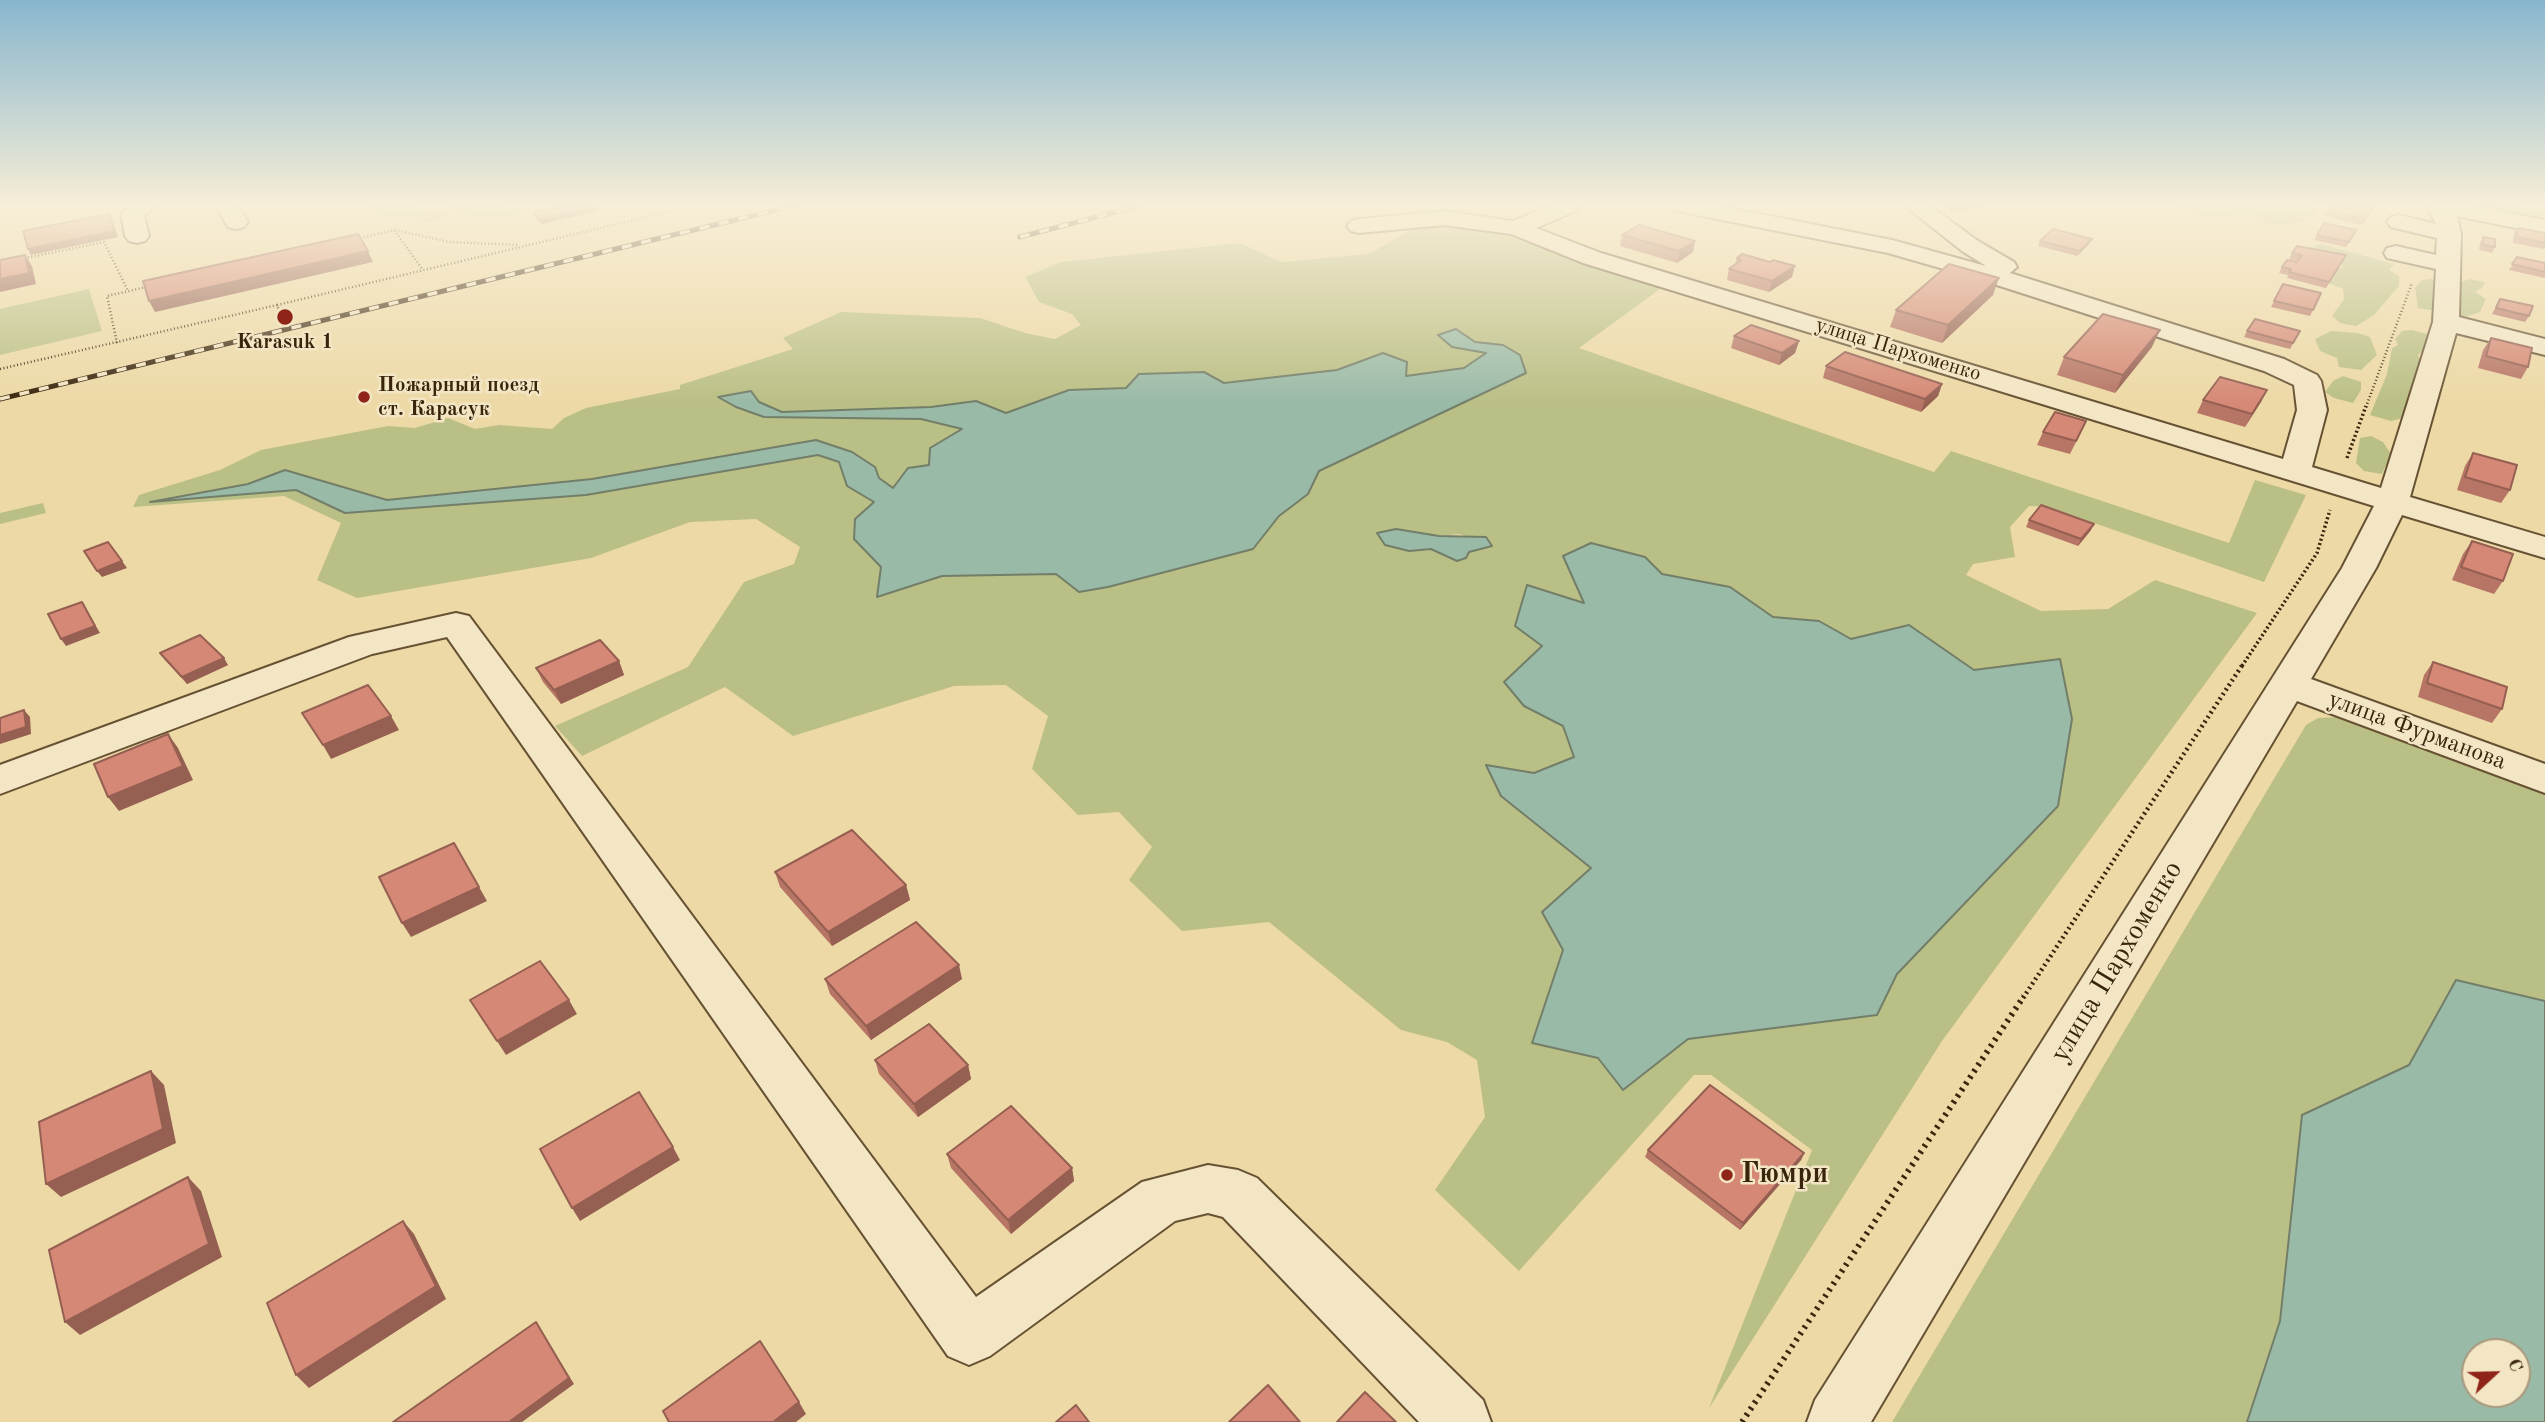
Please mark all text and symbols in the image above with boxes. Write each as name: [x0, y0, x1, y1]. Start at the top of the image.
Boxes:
marker: Karasuk 1: [275, 307, 295, 327]
street label: улица Пархоменко: [1812, 313, 1984, 387]
place label: Karasuk 1: [236, 329, 334, 355]
place label: Пожарный поезд ст. Карасук: [378, 372, 539, 422]
marker: Пожарный поезд ст. Карасук: [356, 389, 372, 405]
street label: улица Фурманова: [2324, 685, 2510, 777]
street label: улица Пархоменко: [2044, 855, 2190, 1069]
place label: Гюмри: [1741, 1158, 1828, 1192]
marker: Гюмри: [1719, 1167, 1735, 1183]
north arrow: [2461, 1338, 2531, 1408]
text: С: [2503, 1356, 2525, 1375]

